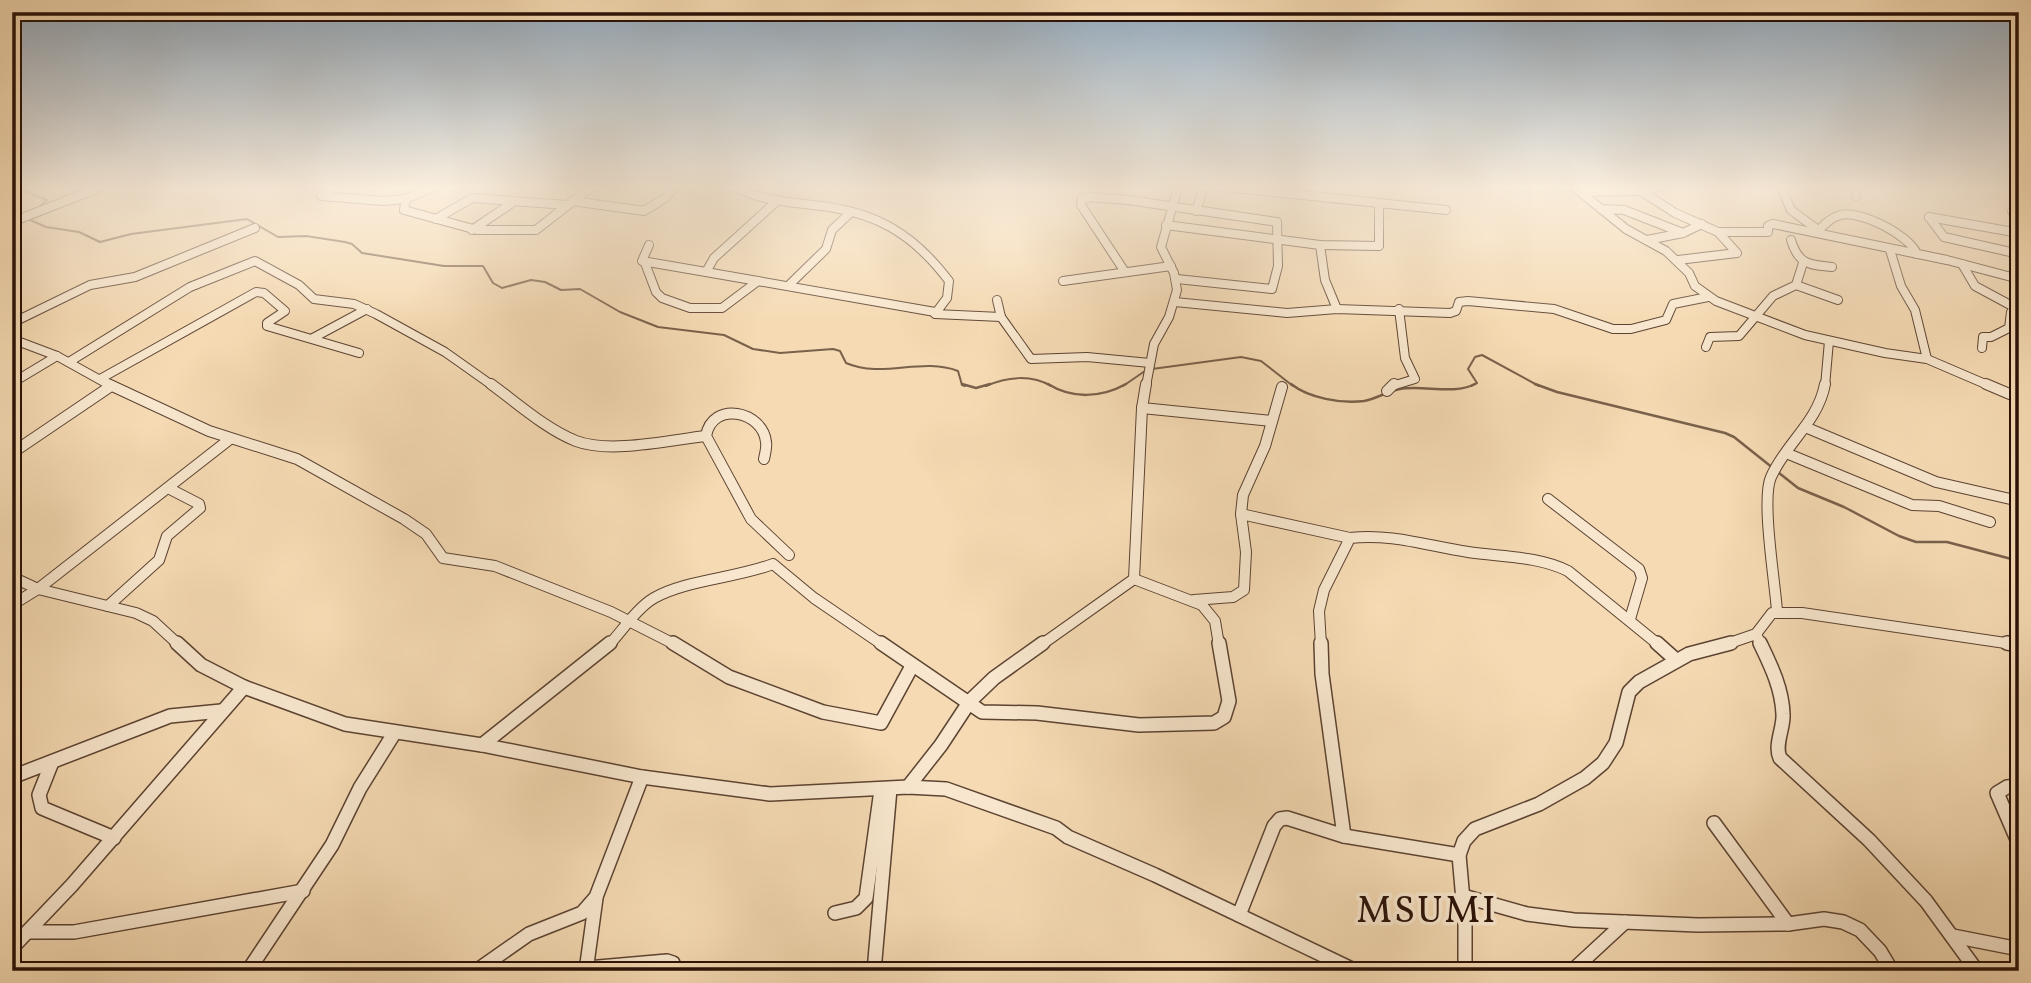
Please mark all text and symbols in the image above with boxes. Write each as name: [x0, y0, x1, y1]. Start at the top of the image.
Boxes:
district label: MSUMI: [1357, 886, 1497, 939]

